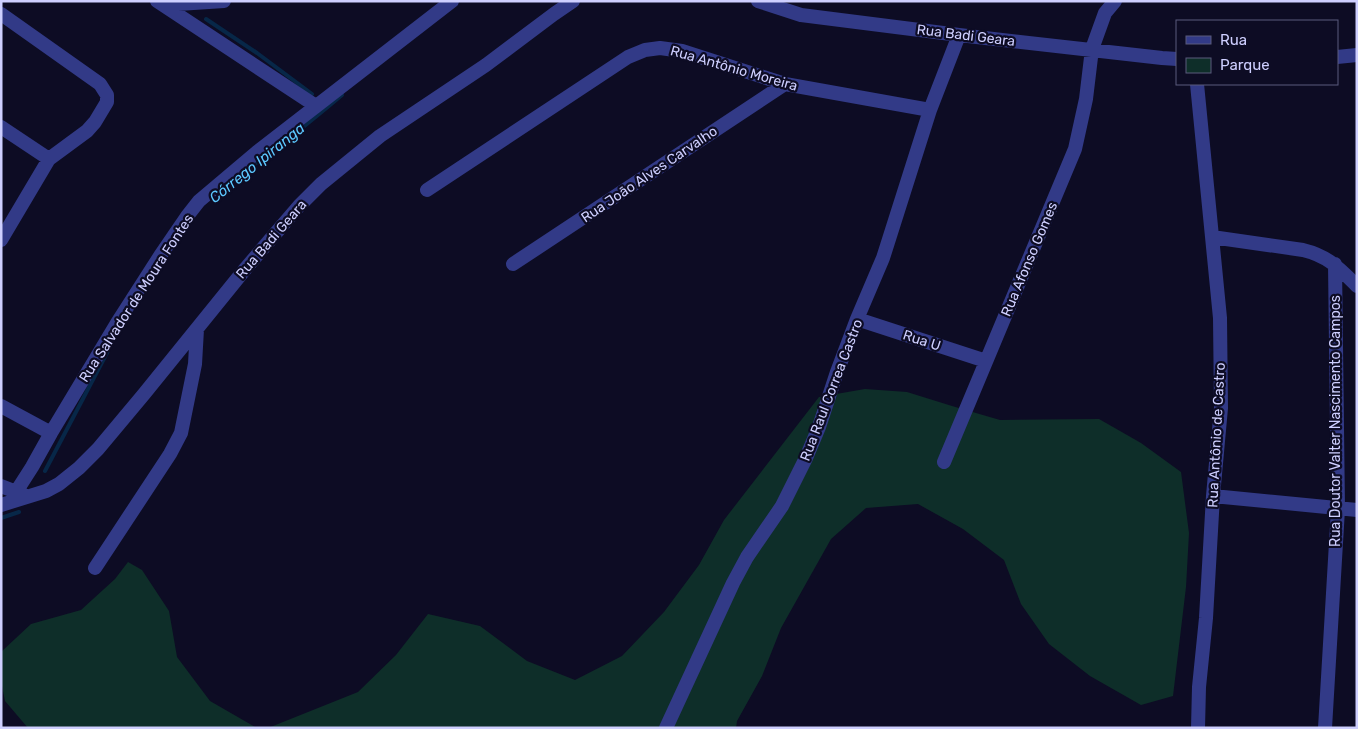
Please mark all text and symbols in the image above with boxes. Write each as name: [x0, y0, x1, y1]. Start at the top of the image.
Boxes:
legend: [1176, 20, 1338, 85]
street label: Rua Badi Geara: [916, 21, 1016, 50]
text: Rua: [1220, 31, 1247, 49]
street label: Rua Antônio Moreira: [668, 42, 799, 95]
text: Parque: [1220, 56, 1270, 74]
water label: Córrego Ipiranga: [206, 119, 308, 207]
street label: Rua João Alves Carvalho: [578, 122, 721, 226]
street label: Rua Badi Geara: [232, 196, 310, 282]
street label: Rua Afonso Gomes: [998, 199, 1061, 319]
street label: Rua Salvador de Moura Fontes: [76, 211, 197, 386]
street label: Rua Doutor Valter Nascimento Campos: [1327, 295, 1344, 547]
street label: Rua Raul Correa Castro: [797, 317, 866, 464]
street label: Rua U: [901, 326, 943, 355]
street label: Rua Antônio de Castro: [1204, 362, 1229, 508]

